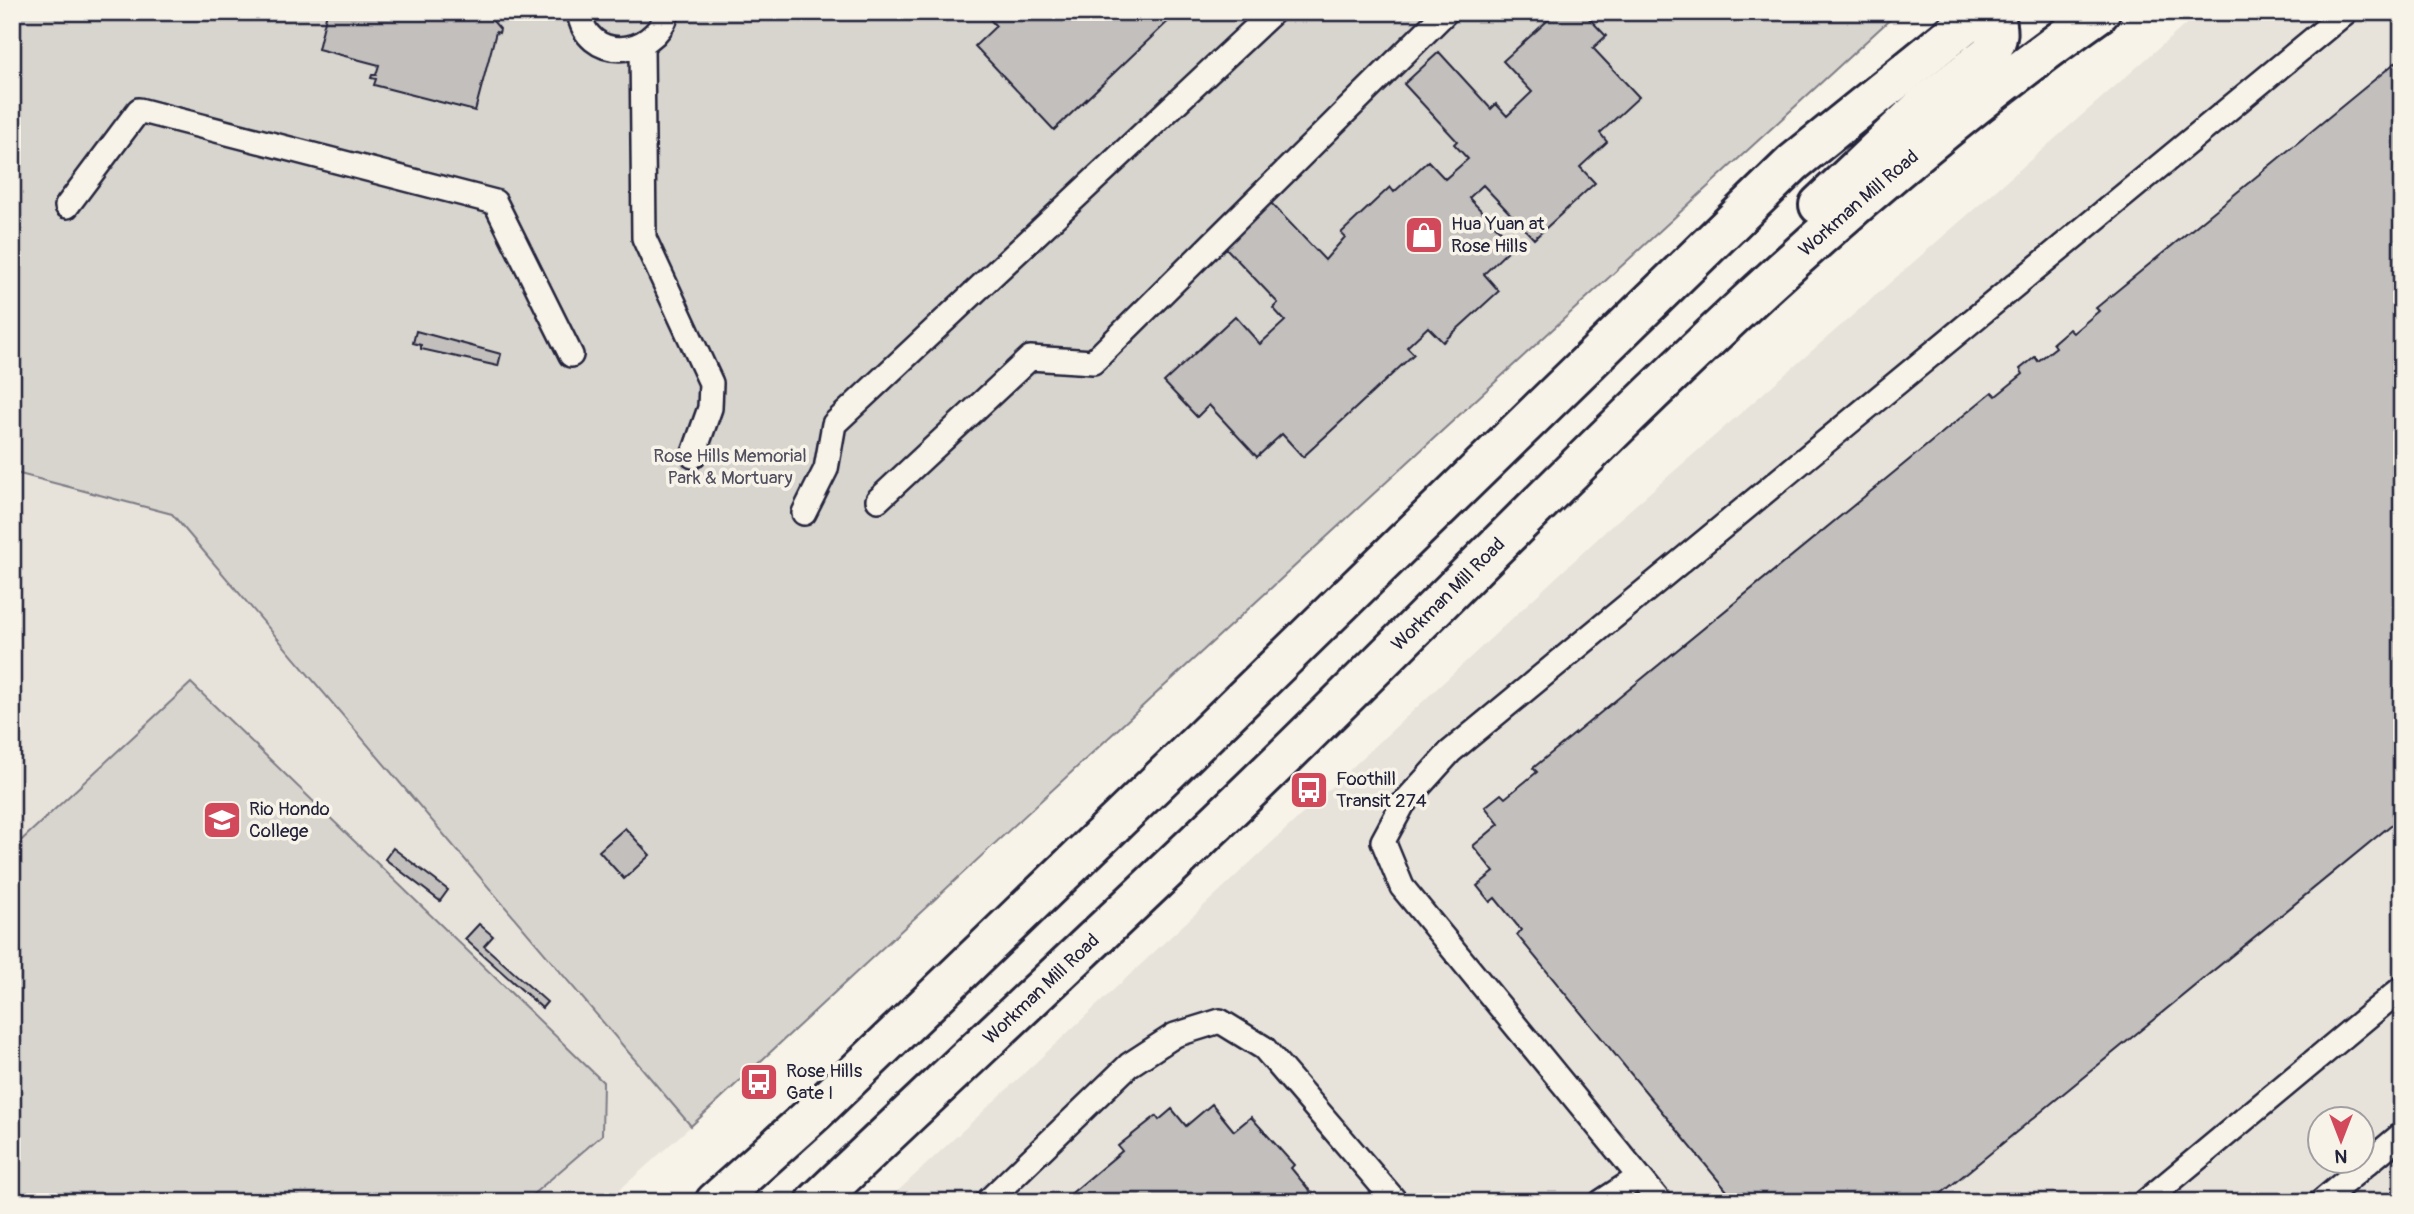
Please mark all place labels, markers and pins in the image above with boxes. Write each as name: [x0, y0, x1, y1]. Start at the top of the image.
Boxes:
place label: Hua Yuan at Rose Hills: [1451, 212, 1545, 258]
shop icon: Hua Yuan at Rose Hills: [1403, 214, 1445, 256]
place label: Foothill Transit 274: [1336, 767, 1427, 813]
bus stop icon: Foothill Transit 274: [1288, 769, 1330, 811]
place label: Rio Hondo College: [249, 797, 330, 843]
school or university icon: Rio Hondo College: [201, 799, 243, 841]
place label: Rose Hills Gate I: [786, 1059, 863, 1105]
bus stop icon: Rose Hills Gate I: [738, 1061, 780, 1103]

